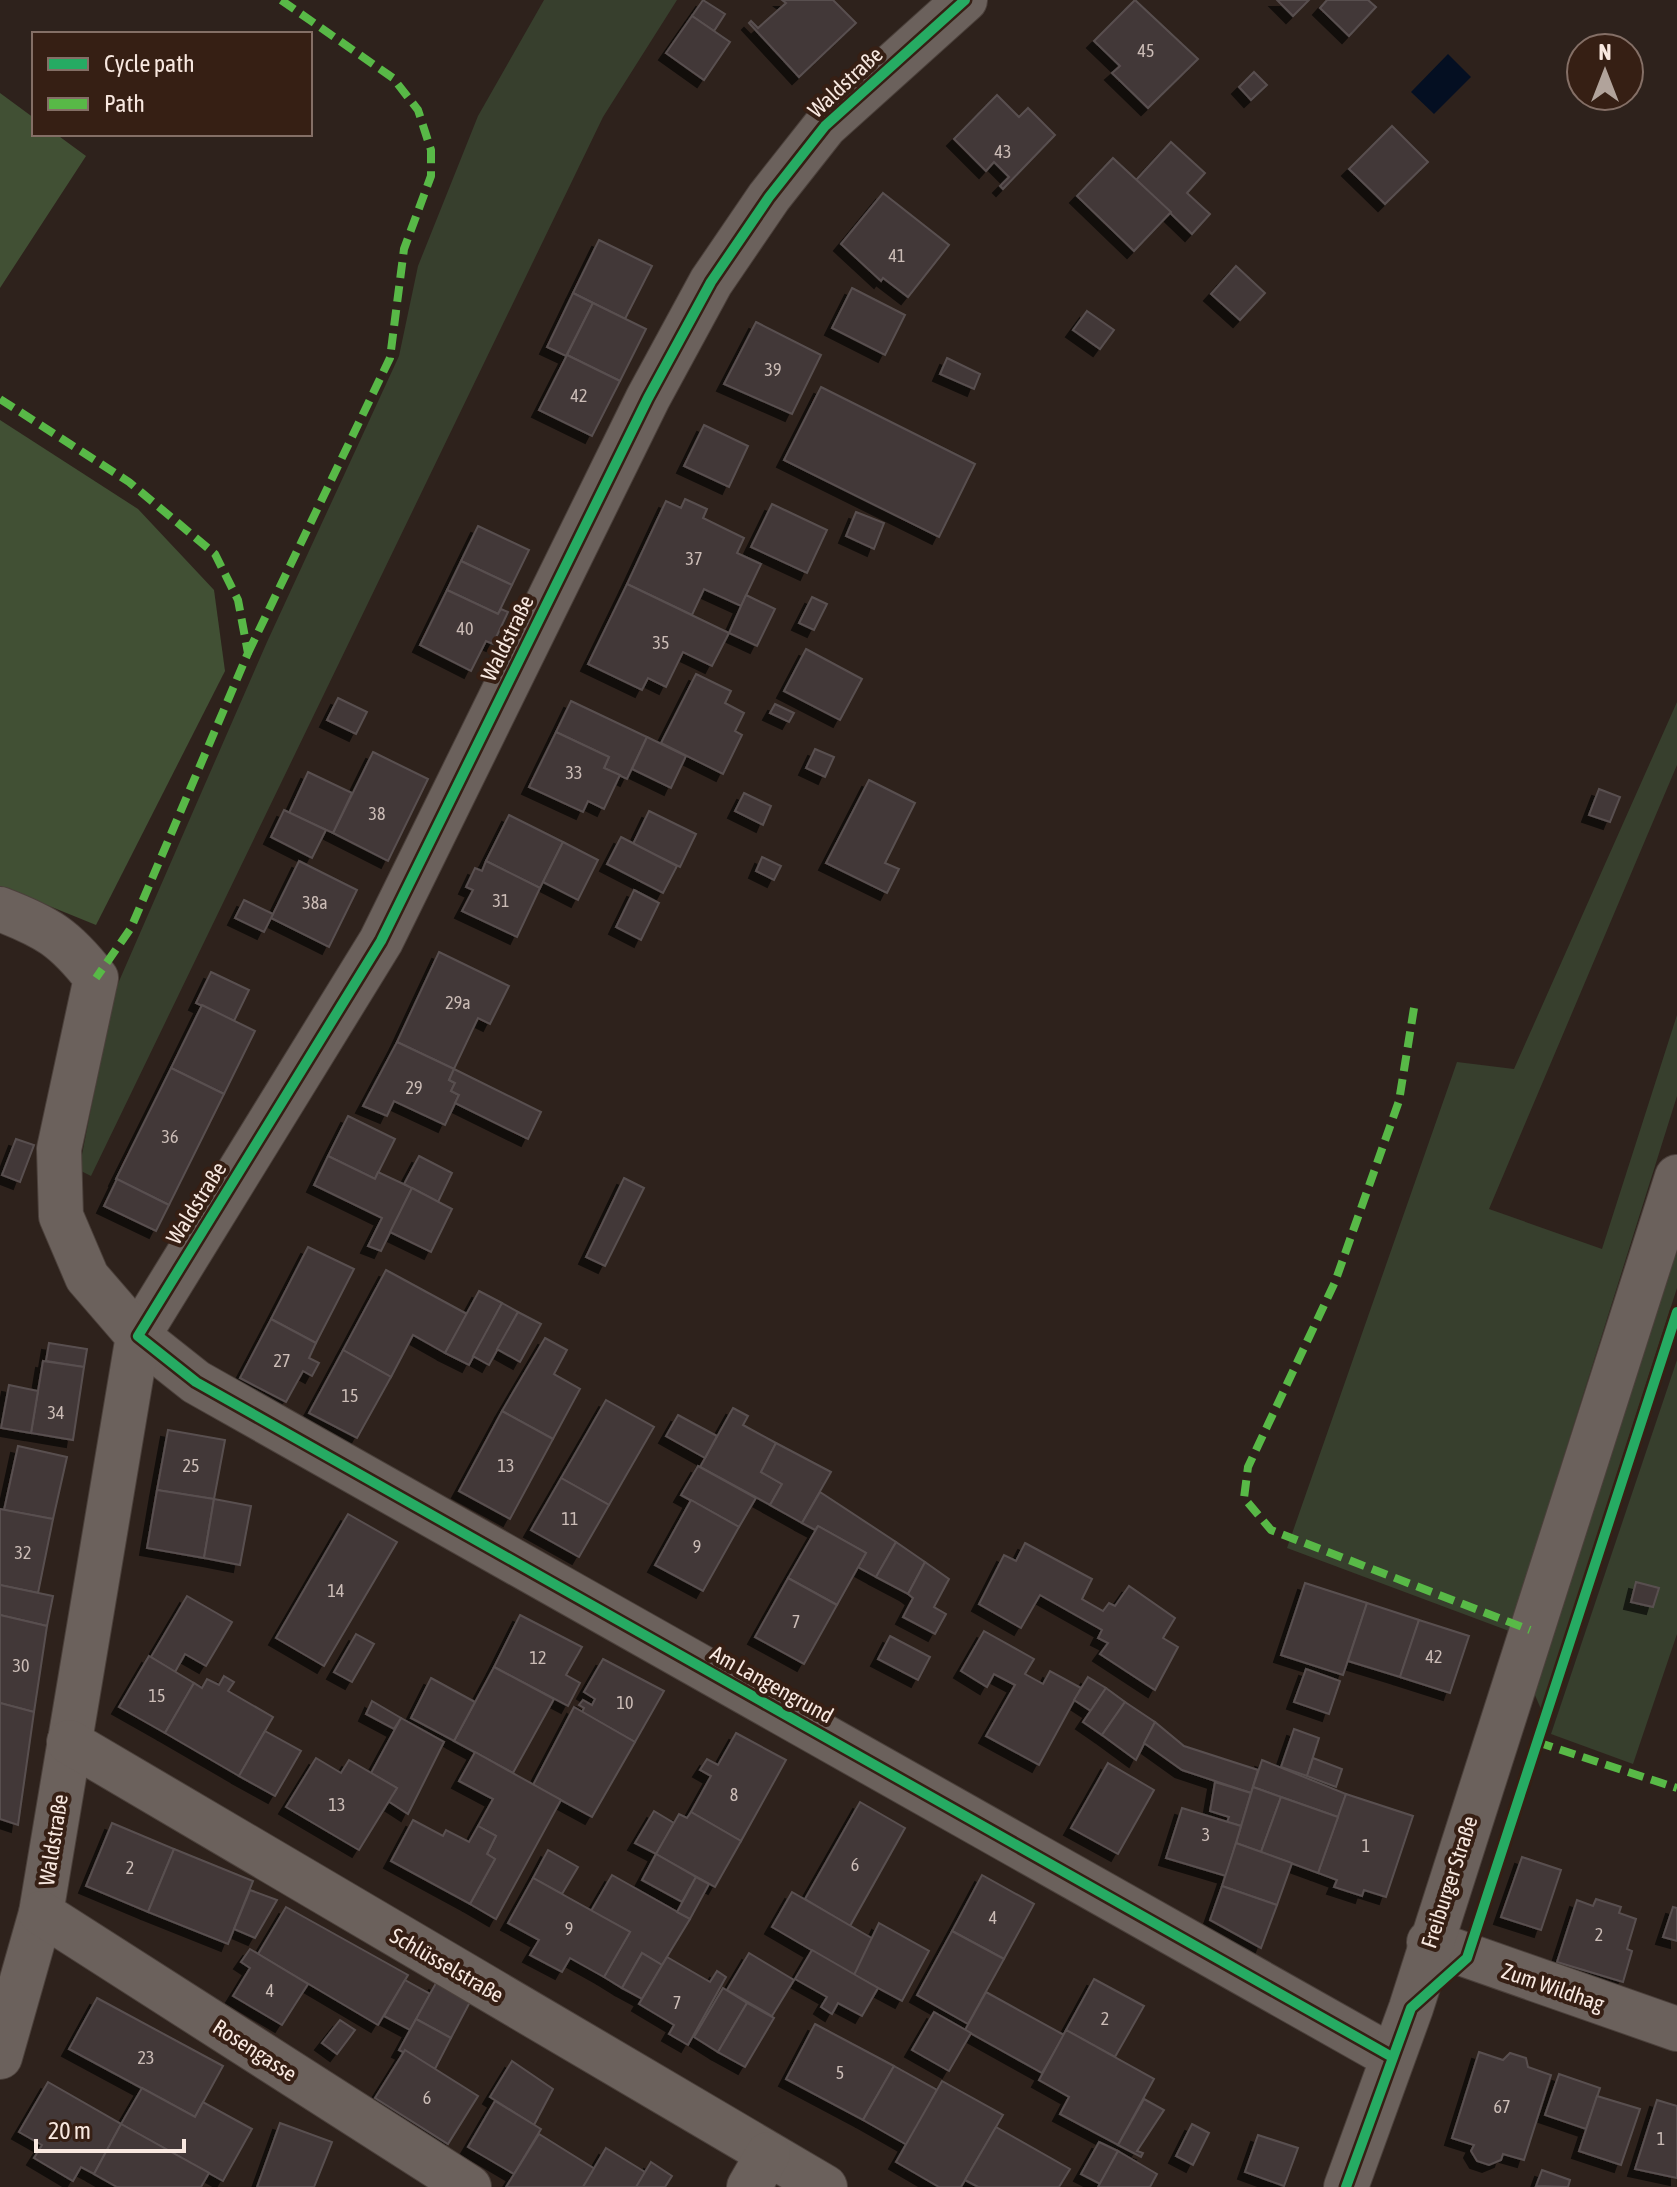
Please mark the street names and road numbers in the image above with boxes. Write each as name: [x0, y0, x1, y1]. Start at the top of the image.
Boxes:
street label: Waldstraße: [802, 41, 888, 123]
street label: Waldstraße: [475, 591, 539, 685]
street label: Waldstraße: [161, 1157, 231, 1249]
street label: Am Langengrund: [706, 1640, 838, 1728]
street label: Waldstraße: [33, 1792, 73, 1888]
street label: Freiburger Straße: [1415, 1813, 1483, 1951]
street label: Schlüsselstraße: [386, 1922, 508, 2008]
street label: Zum Wildhag: [1498, 1957, 1608, 2017]
street label: Rosengasse: [208, 2013, 302, 2087]

